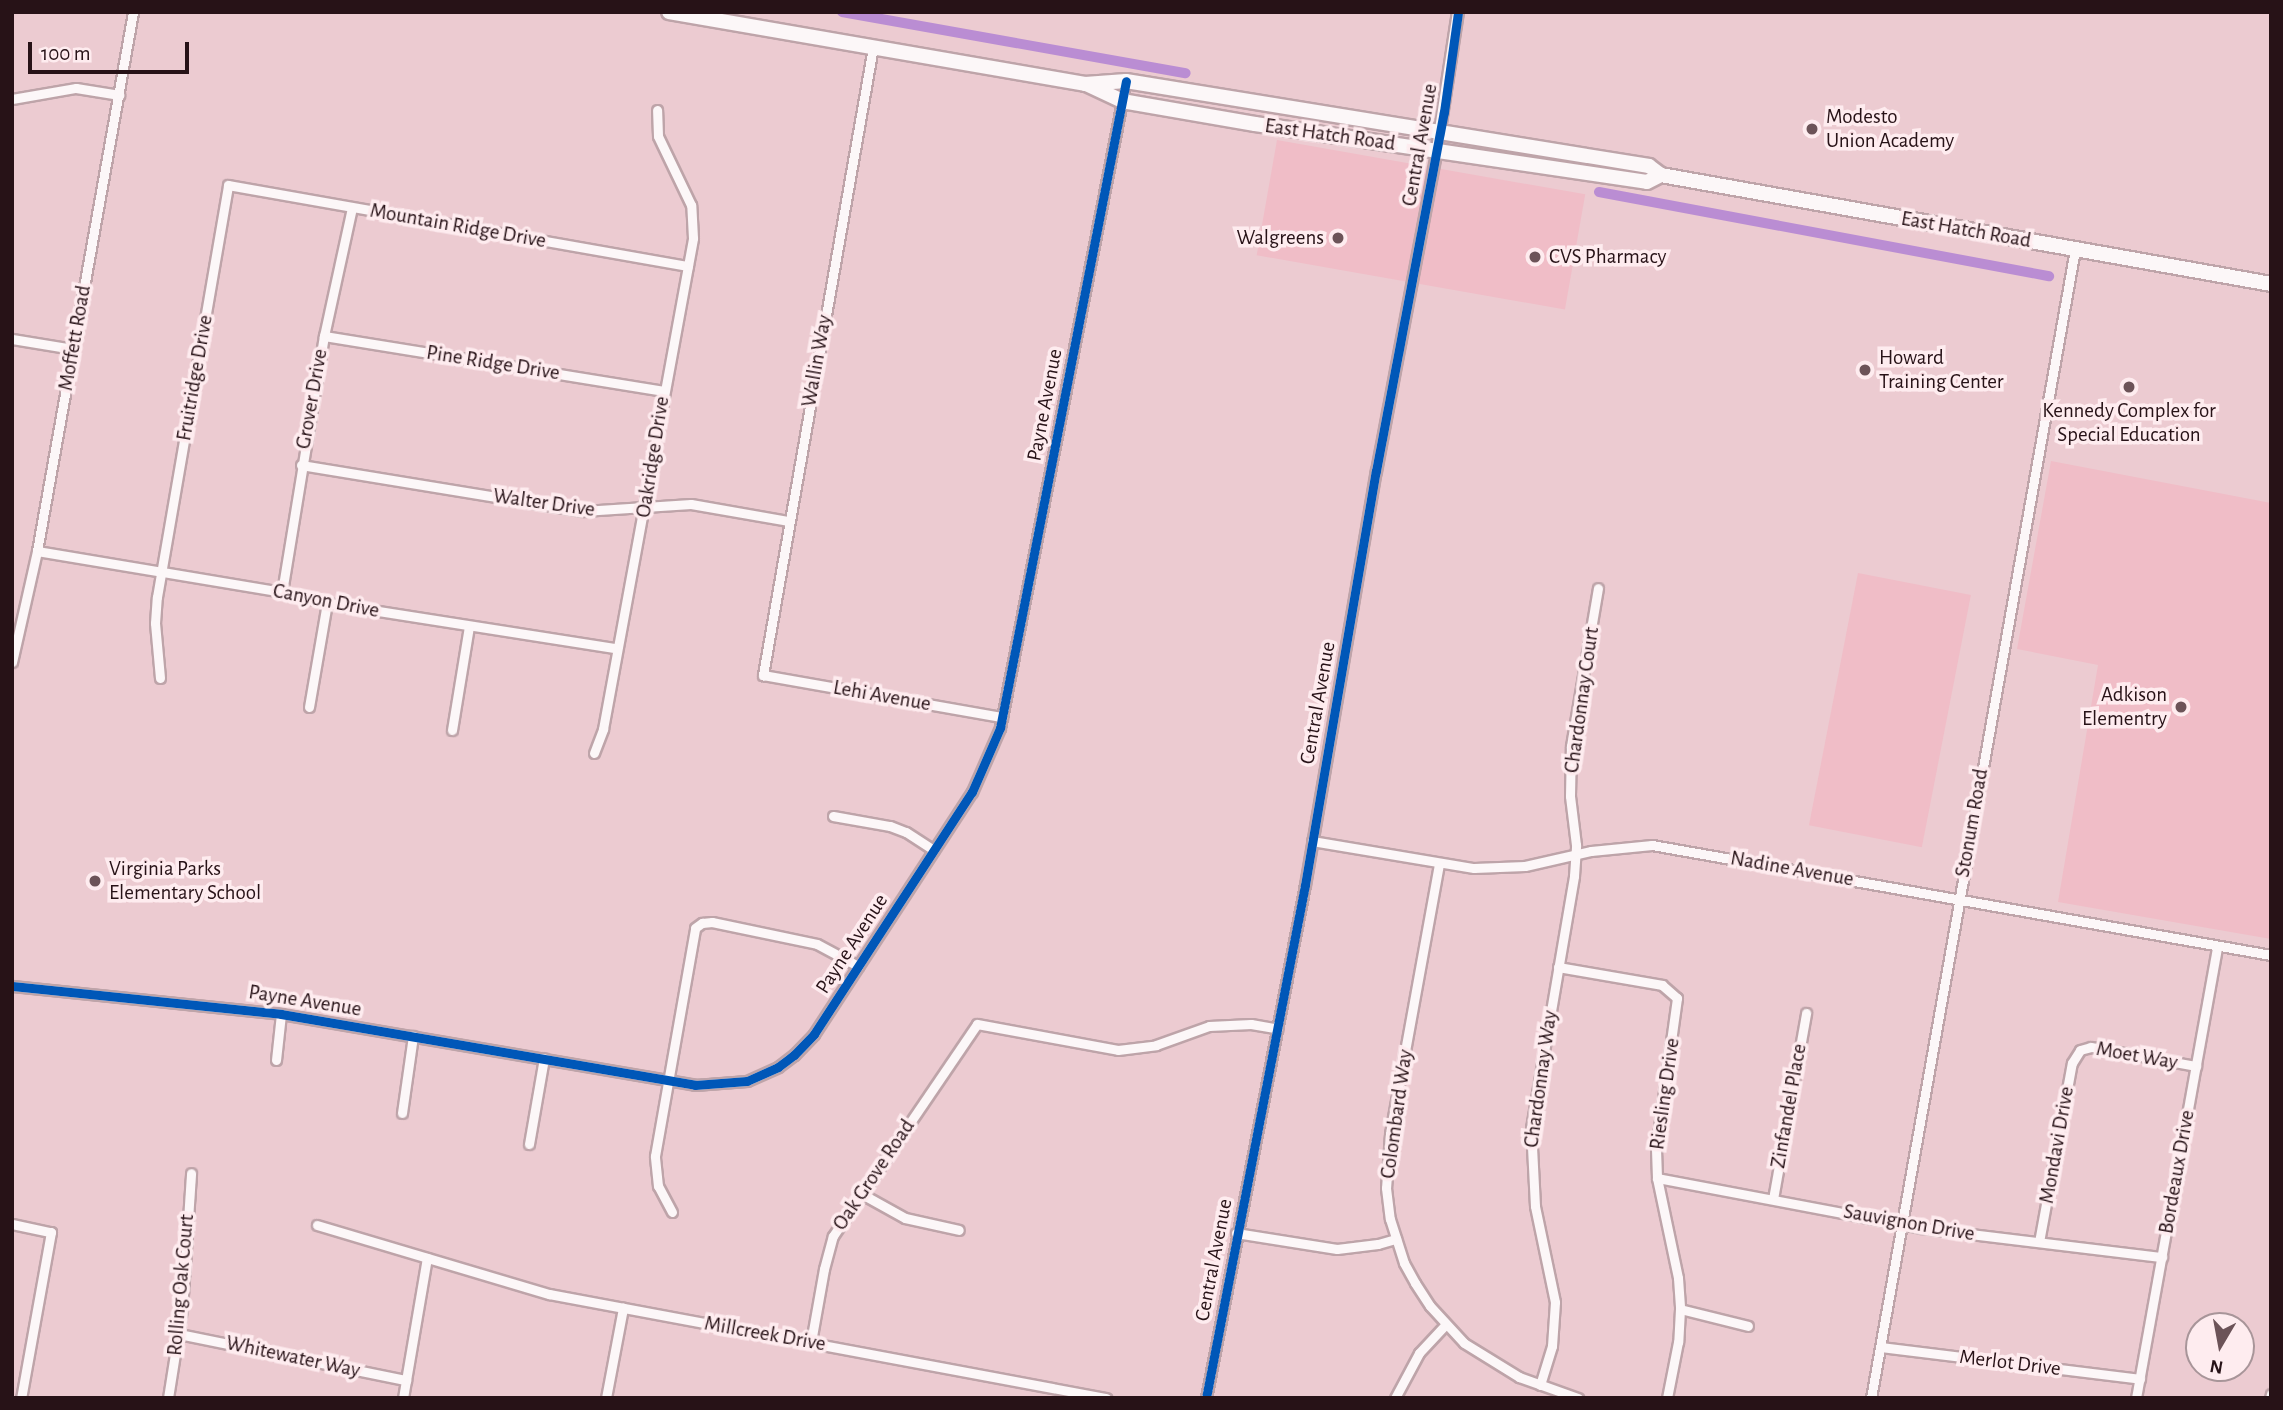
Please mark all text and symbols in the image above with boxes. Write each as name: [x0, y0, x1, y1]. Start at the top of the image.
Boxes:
scale bar: [32, 28, 192, 72]
text: 100 m: [41, 43, 91, 64]
street label: Central Avenue: [1397, 82, 1443, 208]
place label: Modesto Union Academy: [1826, 104, 1954, 154]
street label: East Hatch Road: [1263, 113, 1397, 157]
marker: Modesto Union Academy: [1804, 121, 1820, 137]
street label: Mountain Ridge Drive: [368, 198, 548, 254]
street label: East Hatch Road: [1899, 206, 2033, 254]
place label: Walgreens: [1237, 225, 1324, 251]
marker: Walgreens: [1330, 230, 1346, 246]
place label: CVS Pharmacy: [1549, 244, 1666, 270]
marker: CVS Pharmacy: [1527, 249, 1543, 265]
street label: Moffett Road: [53, 283, 97, 393]
street label: Fruitridge Drive: [172, 313, 218, 443]
street label: Wallin Way: [797, 313, 837, 409]
street label: Pine Ridge Drive: [425, 340, 561, 386]
place label: Howard Training Center: [1879, 345, 2004, 395]
street label: Grover Drive: [291, 347, 333, 451]
street label: Payne Avenue: [1022, 347, 1068, 463]
marker: Howard Training Center: [1857, 362, 1873, 378]
marker: Kennedy Complex for Special Education: [2121, 379, 2137, 395]
street label: Oakridge Drive: [631, 395, 675, 519]
place label: Kennedy Complex for Special Education: [2042, 398, 2216, 448]
street label: Walter Drive: [491, 483, 597, 523]
street label: Canyon Drive: [271, 578, 381, 624]
street label: Chardonnay Court: [1559, 625, 1605, 775]
street label: Central Avenue: [1295, 640, 1341, 766]
street label: Lehi Avenue: [831, 675, 933, 717]
place label: Adkison Elementry: [2082, 682, 2167, 732]
marker: Adkison Elementry: [2173, 699, 2189, 715]
street label: Stonum Road: [1950, 767, 1994, 879]
street label: Nadine Avenue: [1728, 846, 1856, 892]
place label: Virginia Parks Elementary School: [109, 856, 261, 906]
marker: Virginia Parks Elementary School: [87, 873, 103, 889]
street label: Payne Avenue: [810, 889, 894, 999]
street label: Payne Avenue: [247, 980, 363, 1022]
street label: Chardonnay Way: [1519, 1009, 1563, 1149]
street label: Riesling Drive: [1645, 1036, 1685, 1152]
street label: Moet Way: [2094, 1036, 2180, 1076]
street label: Zinfandel Place: [1766, 1042, 1812, 1170]
street label: Colombard Way: [1375, 1048, 1419, 1180]
street label: Mondavi Drive: [2034, 1084, 2080, 1206]
street label: Bordeaux Drive: [2154, 1108, 2200, 1236]
street label: Oak Grove Road: [828, 1115, 920, 1235]
street label: Central Avenue: [1190, 1197, 1238, 1323]
street label: Sauvignon Drive: [1841, 1199, 1977, 1247]
street label: Rolling Oak Court: [162, 1213, 200, 1357]
street label: Millcreek Drive: [702, 1311, 828, 1357]
north arrow: [2185, 1312, 2255, 1382]
street label: Whitewater Way: [224, 1330, 362, 1384]
street label: Merlot Drive: [1958, 1344, 2062, 1382]
text: N: [2208, 1356, 2225, 1377]

